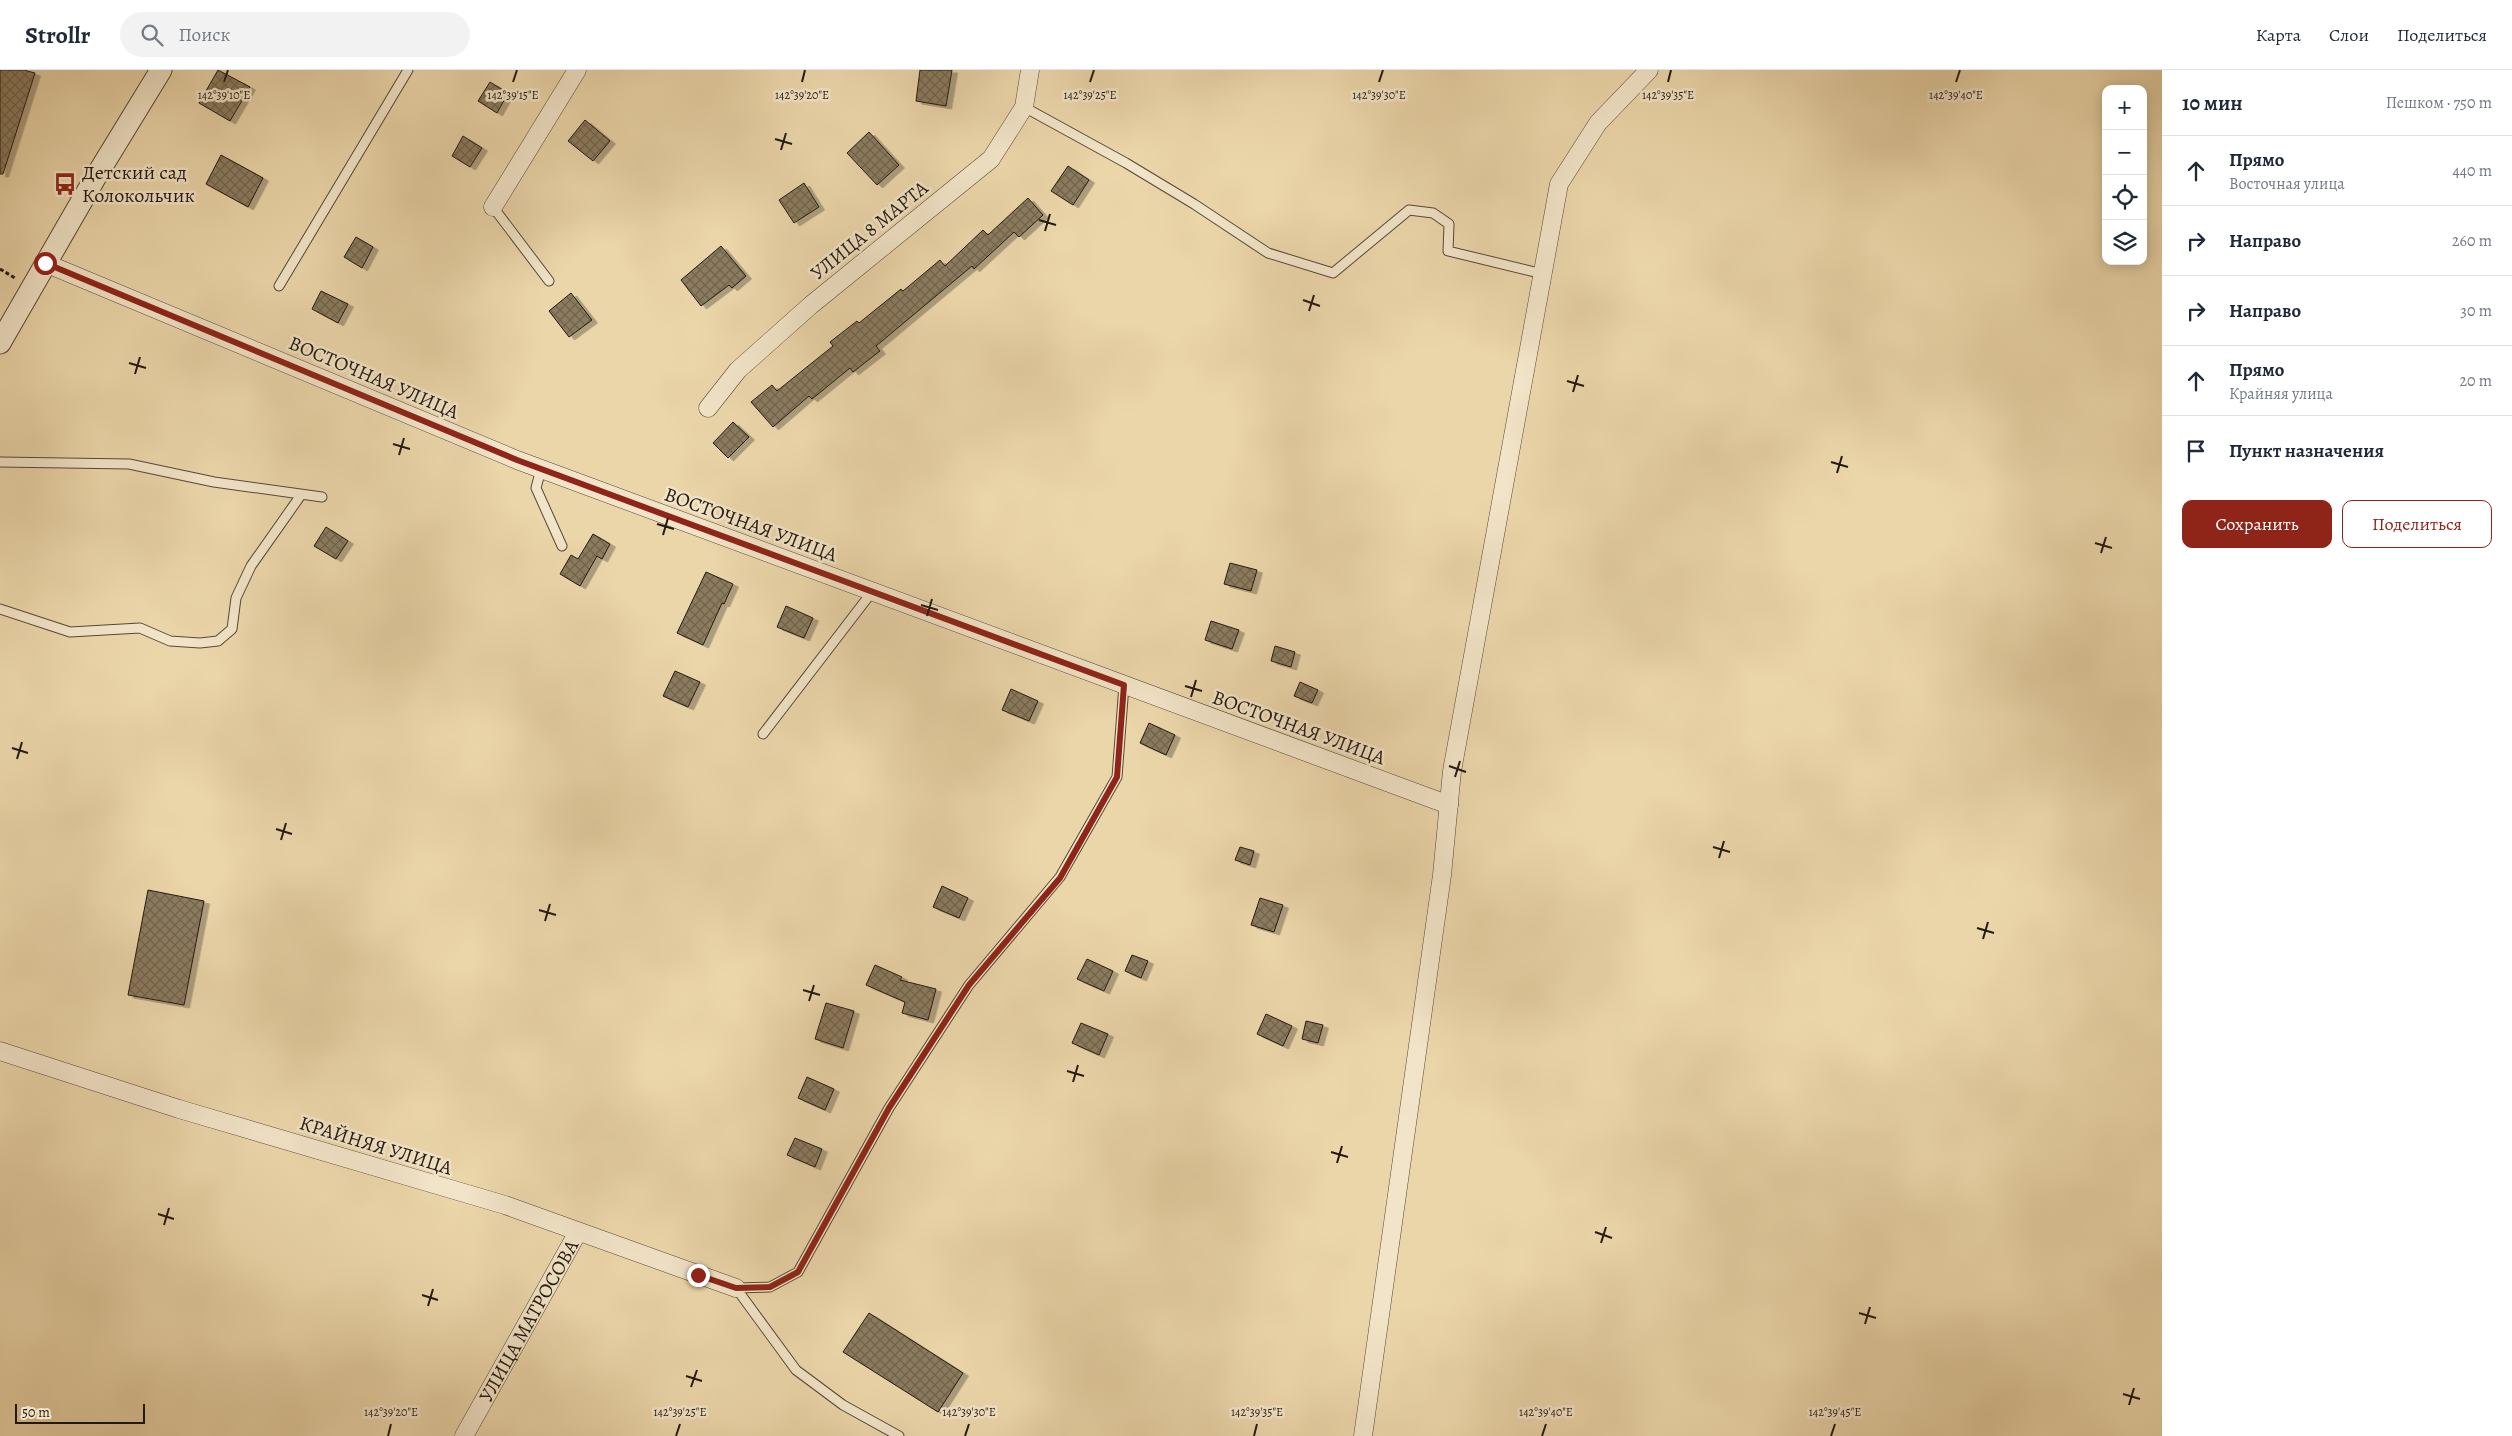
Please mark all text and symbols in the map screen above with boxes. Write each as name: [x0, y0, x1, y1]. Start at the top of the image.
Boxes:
search box: [120, 12, 470, 57]
text: Strollr: [25, 19, 90, 51]
icon: search: [138, 21, 166, 49]
text: Поиск: [178, 22, 230, 48]
text: Карта: [2256, 23, 2301, 47]
text: Слои: [2329, 23, 2369, 47]
text: Поделиться: [2397, 23, 2487, 47]
map controls: [2102, 85, 2147, 265]
button: +: [2102, 85, 2147, 130]
text: 142°39'10"E: [198, 87, 250, 103]
text: 142°39'15"E: [487, 87, 539, 103]
text: 142°39'20"E: [775, 87, 829, 103]
text: 142°39'25"E: [1064, 87, 1116, 103]
text: 142°39'30"E: [1352, 87, 1406, 103]
text: 142°39'35"E: [1642, 87, 1694, 103]
text: 142°39'40"E: [1929, 87, 1983, 103]
text: 10 мин: [2182, 89, 2243, 117]
text: Пешком · 750 m: [2386, 92, 2492, 114]
button: −: [2102, 130, 2147, 175]
text: Прямо: [2229, 147, 2284, 173]
icon: ahead: [2182, 157, 2210, 185]
place label: Детский сад Колокольчик: [82, 159, 195, 209]
text: 440 m: [2452, 160, 2492, 182]
bus stop icon: Детский сад Колокольчик: [52, 171, 78, 197]
text: Восточная улица: [2229, 173, 2345, 195]
street label: УЛИЦА 8 МАРТА: [805, 174, 934, 286]
button: locate: [2102, 175, 2147, 220]
button: layers: [2102, 220, 2147, 265]
icon: right: [2182, 227, 2210, 255]
text: Направо: [2229, 228, 2301, 254]
text: 260 m: [2452, 230, 2492, 252]
route start: [34, 252, 57, 275]
icon: right: [2182, 297, 2210, 325]
text: Направо: [2229, 298, 2301, 324]
text: 30 m: [2460, 300, 2492, 322]
street label: ВОСТОЧНАЯ УЛИЦА: [285, 329, 463, 426]
text: Прямо: [2229, 357, 2284, 383]
icon: ahead: [2182, 367, 2210, 395]
text: 20 m: [2459, 370, 2492, 392]
text: Крайняя улица: [2229, 383, 2333, 405]
icon: arrive: [2182, 437, 2210, 465]
text: Пункт назначения: [2229, 438, 2384, 464]
street label: ВОСТОЧНАЯ УЛИЦА: [661, 481, 841, 568]
button: Сохранить: [2182, 500, 2332, 548]
button: Поделиться: [2342, 500, 2492, 548]
street label: ВОСТОЧНАЯ УЛИЦА: [1209, 684, 1389, 771]
street label: КРАЙНЯЯ УЛИЦА: [296, 1109, 456, 1182]
street label: УЛИЦА МАТРОСОВА: [473, 1235, 585, 1407]
route end: [687, 1264, 710, 1287]
scale bar: [15, 1401, 145, 1424]
text: 50 m: [22, 1403, 50, 1422]
text: 142°39'20"E: [364, 1404, 418, 1420]
text: 142°39'25"E: [654, 1404, 706, 1420]
text: 142°39'30"E: [942, 1404, 996, 1420]
text: 142°39'35"E: [1231, 1404, 1283, 1420]
text: 142°39'40"E: [1519, 1404, 1573, 1420]
text: 142°39'45"E: [1809, 1404, 1861, 1420]

